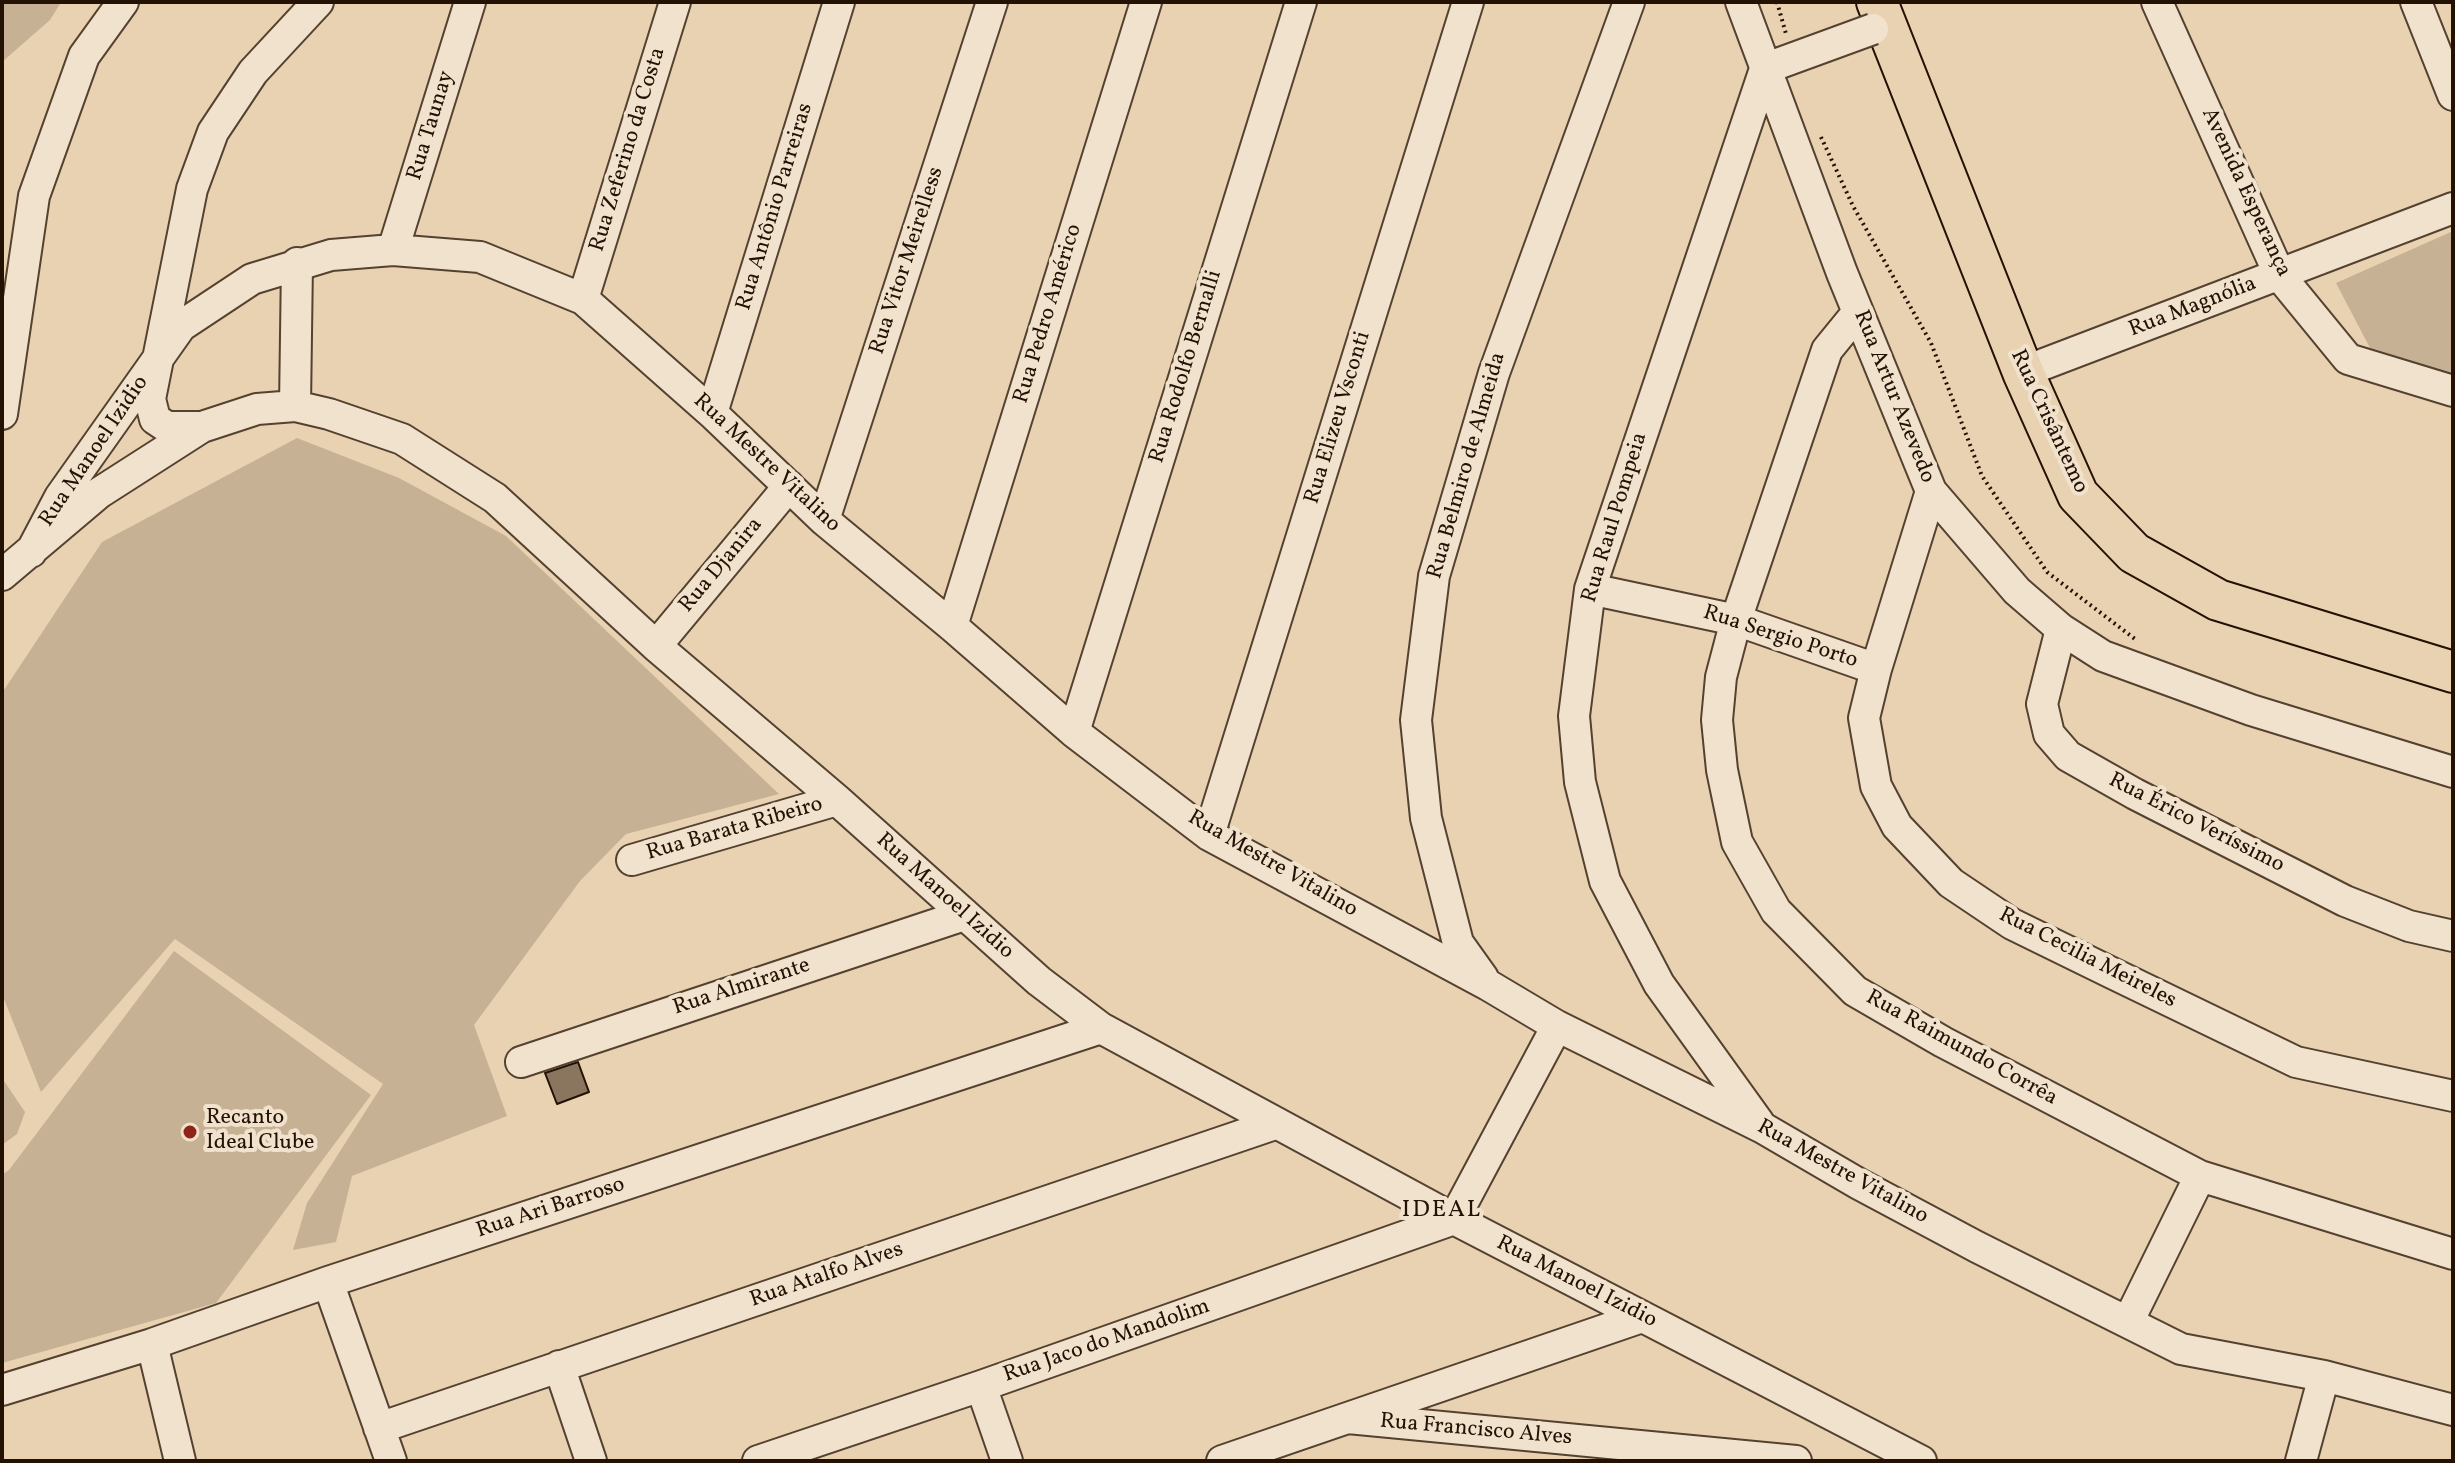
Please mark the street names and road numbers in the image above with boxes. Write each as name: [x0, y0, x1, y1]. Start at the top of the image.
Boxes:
street label: Rua Zeferino da Costa: [585, 45, 673, 255]
street label: Rua Taunay: [403, 68, 461, 184]
street label: Rua Antônio Parreiras: [732, 100, 820, 314]
street label: Avenida Esperança: [2194, 104, 2296, 282]
street label: Rua Vitor Meirelless: [865, 164, 951, 358]
street label: Rua Pedro Américo: [1009, 221, 1089, 407]
street label: Rua Rodolfo Bernalli: [1145, 267, 1229, 467]
street label: Rua Magnólia: [2126, 272, 2260, 344]
street label: Rua Artur Azevedo: [1846, 307, 1940, 487]
street label: Rua Elizeu Vsconti: [1300, 329, 1378, 507]
street label: Rua Crisântemo: [2003, 346, 2093, 498]
street label: Rua Belmiro de Almeida: [1423, 350, 1513, 582]
street label: Rua Manoel Izidio: [35, 371, 155, 533]
street label: Rua Mestre Vitalino: [687, 389, 845, 539]
street label: Rua Raul Pompeia: [1578, 430, 1654, 606]
street label: Rua Djanira: [675, 513, 769, 619]
street label: Rua Sergio Porto: [1699, 601, 1861, 675]
street label: Rua Érico Veríssimo: [2104, 768, 2288, 880]
street label: Rua Barata Ribeiro: [644, 792, 826, 868]
street label: Rua Mestre Vitalino: [1182, 806, 1362, 924]
street label: Rua Manoel Izidio: [870, 828, 1018, 966]
street label: Rua Cecilia Meireles: [1994, 903, 2180, 1015]
street label: Rua Almirante: [670, 953, 814, 1023]
street label: Rua Raimundo Corrêa: [1861, 985, 2061, 1113]
street label: Rua Mestre Vitalino: [1752, 1115, 1932, 1231]
street label: Rua Ari Barroso: [473, 1173, 629, 1245]
street label: Rua Manoel Izidio: [1491, 1231, 1661, 1335]
street label: Rua Atalfo Alves: [747, 1237, 907, 1315]
street label: Rua Jaco do Mandolim: [1000, 1294, 1214, 1390]
street label: Rua Francisco Alves: [1379, 1409, 1573, 1453]

